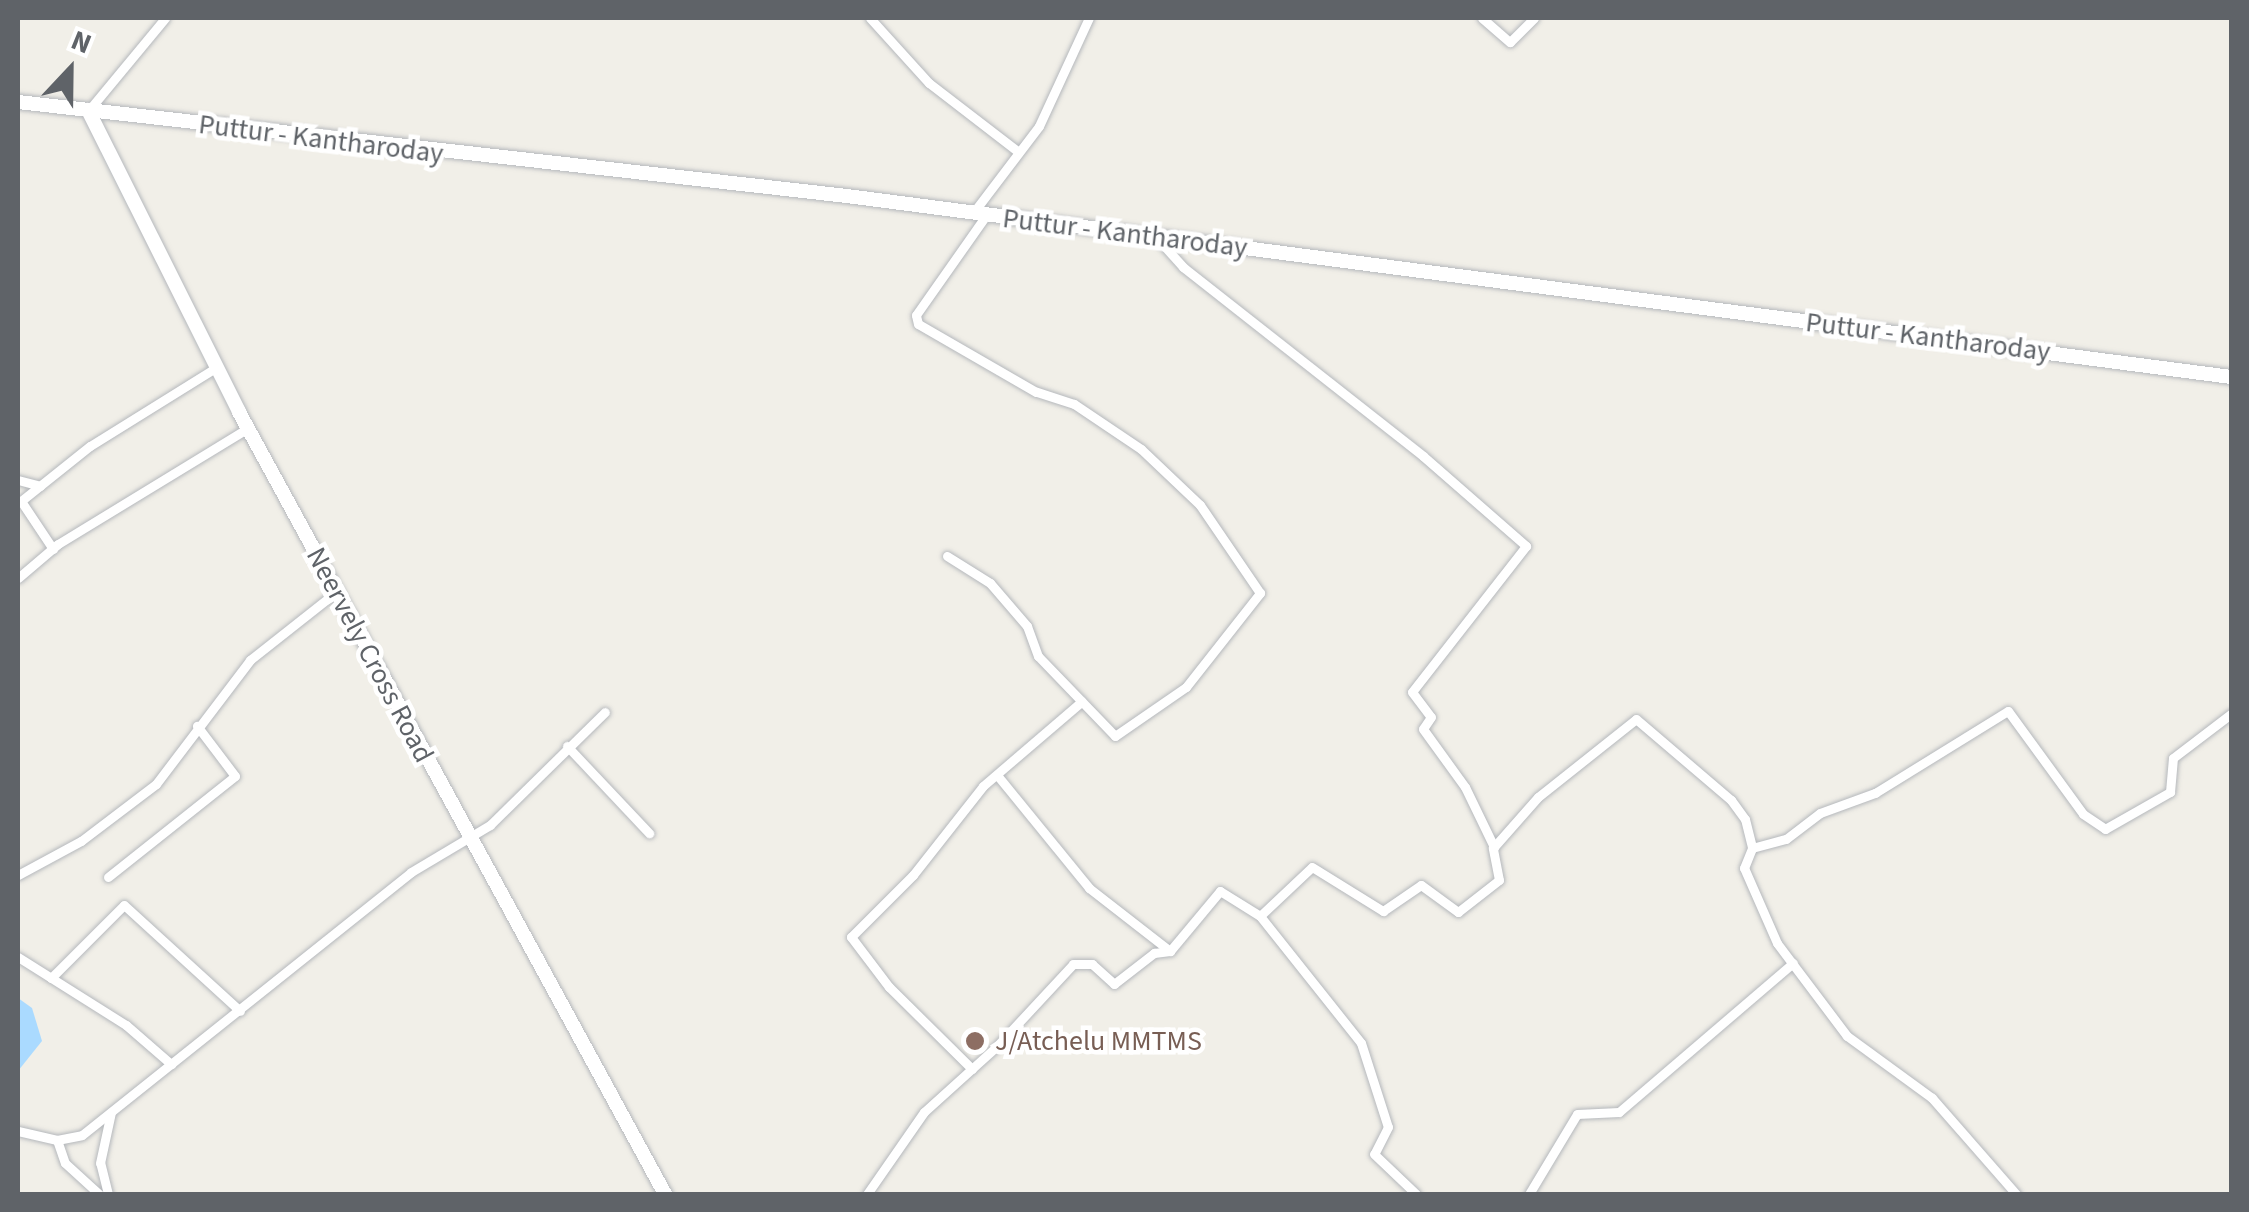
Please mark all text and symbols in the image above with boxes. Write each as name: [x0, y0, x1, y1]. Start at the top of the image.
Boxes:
north arrow: [20, 20, 120, 120]
text: N: [65, 20, 97, 64]
street label: Puttur - Kantharoday: [197, 107, 445, 171]
street label: Puttur - Kantharoday: [1001, 201, 1249, 265]
street label: Puttur - Kantharoday: [1804, 305, 2052, 369]
street label: Neervely Cross Road: [299, 542, 441, 768]
place label: J/Atchelu MMTMS: [995, 1024, 1202, 1058]
marker: J/Atchelu MMTMS: [964, 1030, 986, 1052]

